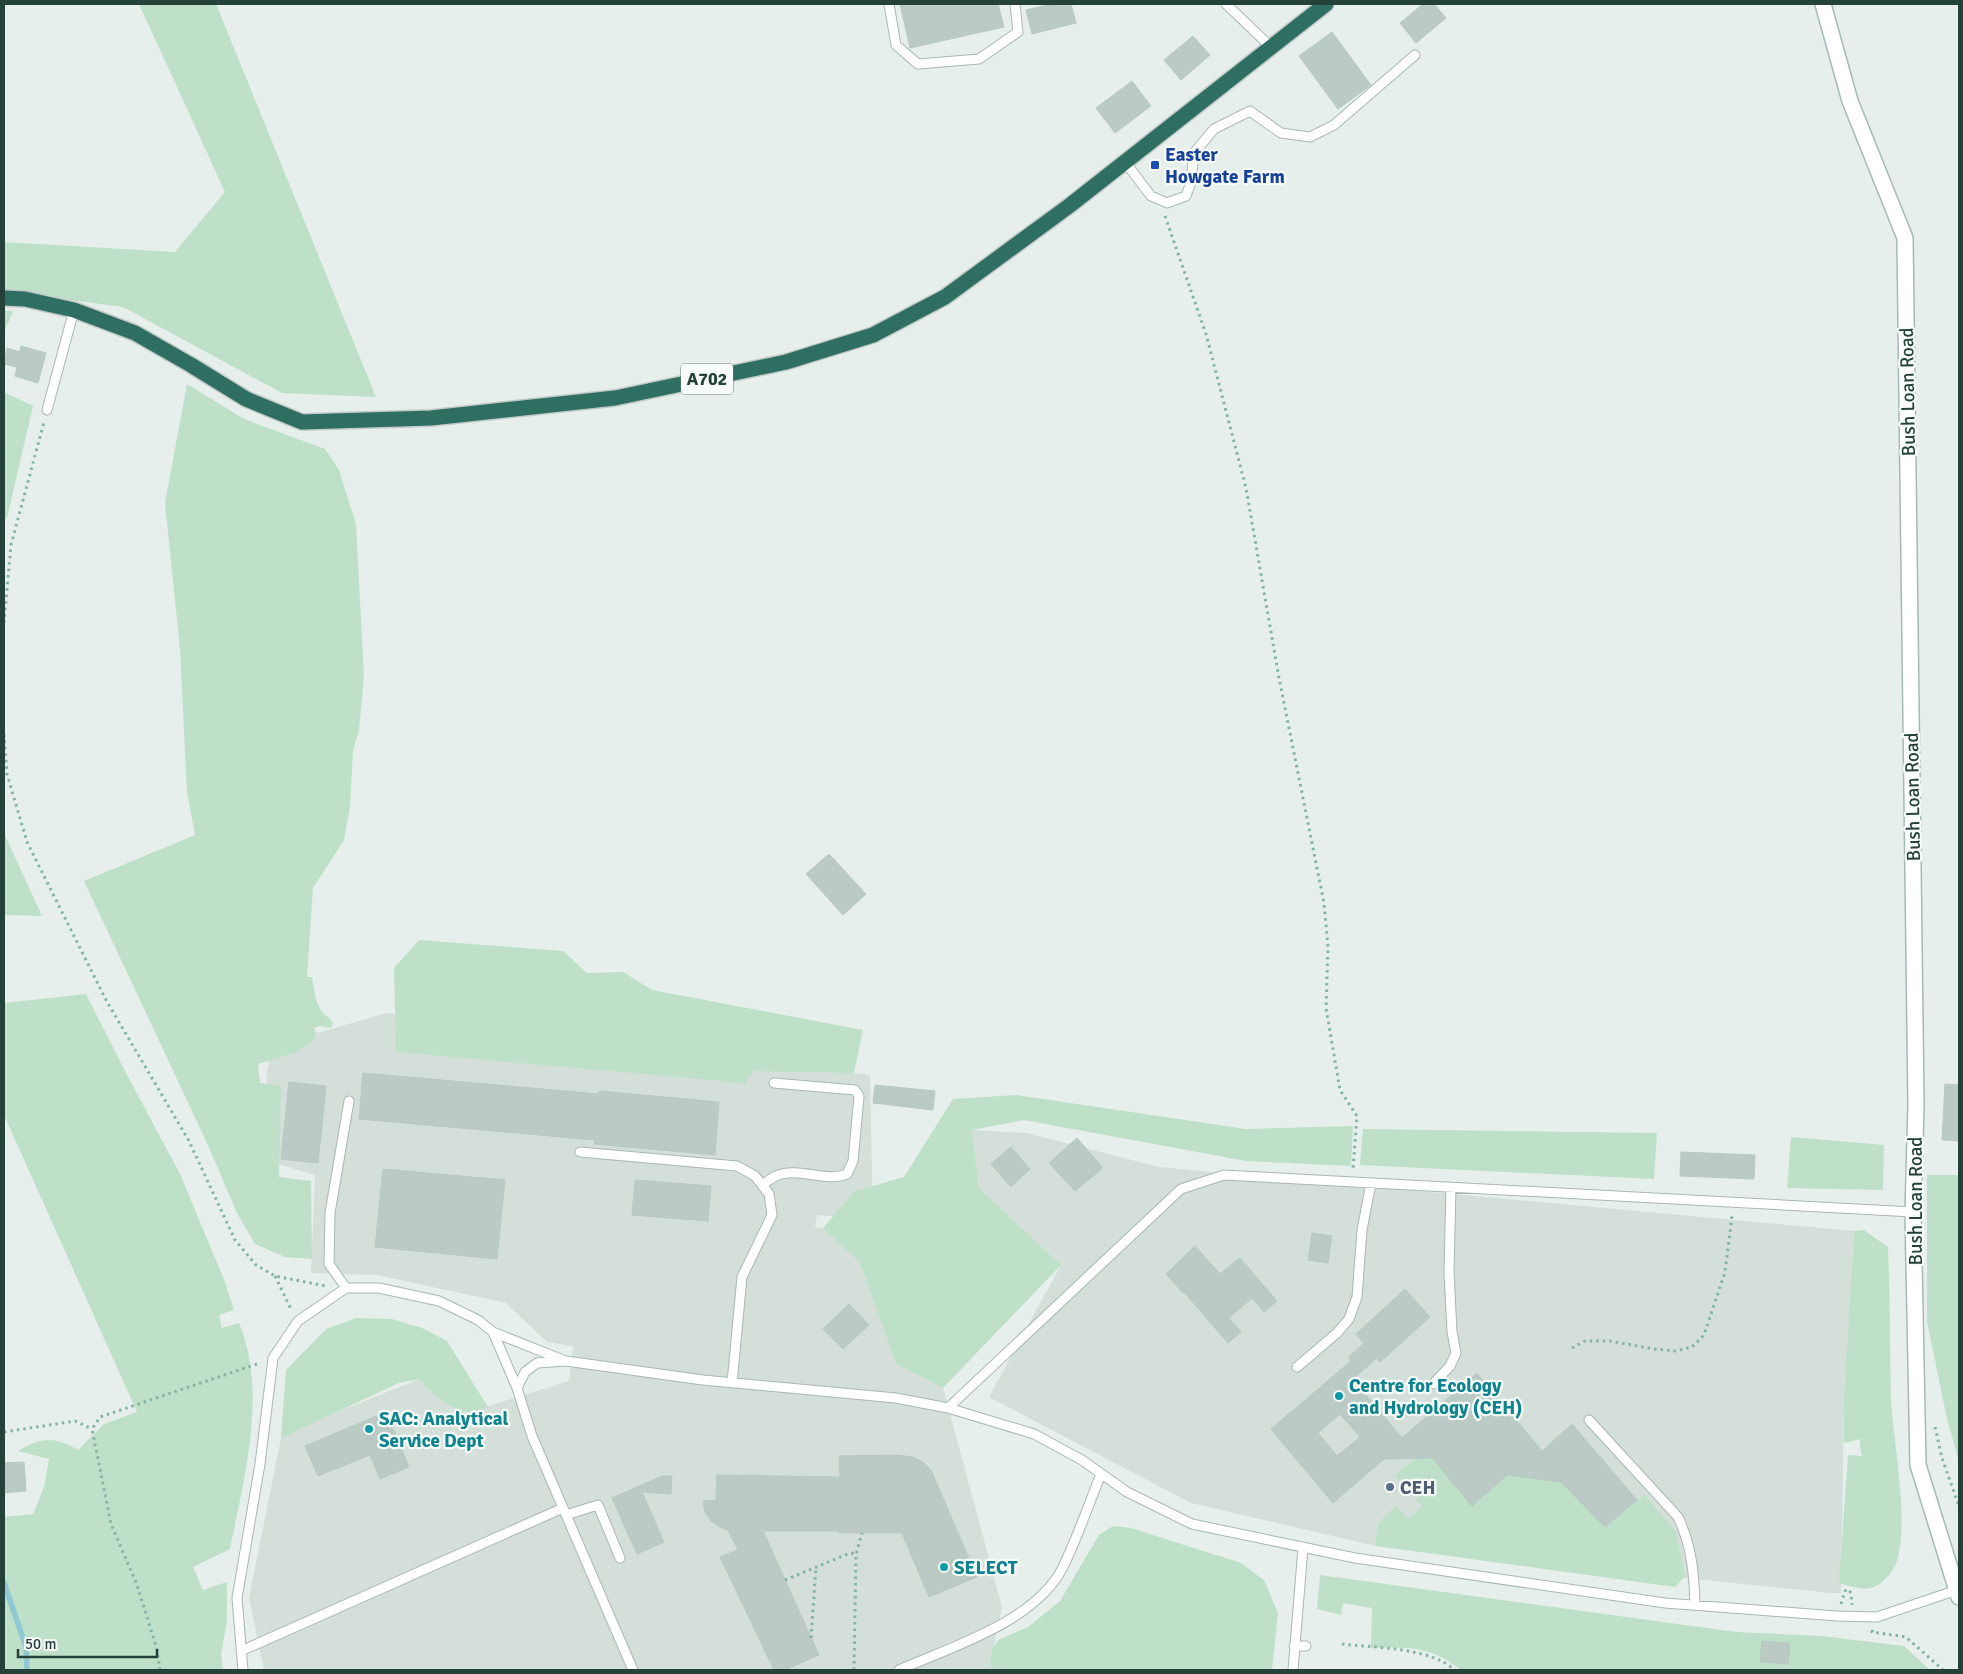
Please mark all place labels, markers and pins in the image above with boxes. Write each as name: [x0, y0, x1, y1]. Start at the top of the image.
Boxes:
place label: Easter Howgate Farm: [1165, 143, 1285, 189]
marker: Easter Howgate Farm: [1149, 159, 1161, 171]
place label: Centre for Ecology and Hydrology (CEH): [1349, 1374, 1522, 1420]
marker: Centre for Ecology and Hydrology (CEH): [1333, 1390, 1345, 1402]
place label: SAC: Analytical Service Dept: [379, 1407, 508, 1453]
marker: SAC: Analytical Service Dept: [363, 1423, 375, 1435]
place label: CEH: [1400, 1476, 1436, 1500]
marker: CEH: [1384, 1481, 1396, 1493]
place label: SELECT: [954, 1556, 1018, 1580]
marker: SELECT: [938, 1561, 950, 1573]

